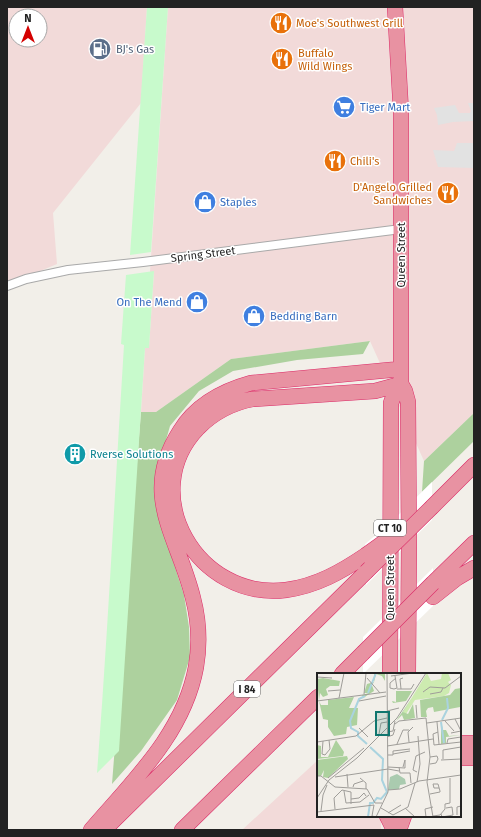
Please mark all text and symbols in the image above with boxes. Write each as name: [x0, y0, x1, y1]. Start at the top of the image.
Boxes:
north arrow: [8, 8, 48, 48]
restaurant icon: Moe's Southwest Grill: [268, 10, 294, 36]
text: N: [24, 12, 32, 25]
place label: Moe's Southwest Grill: [296, 17, 403, 30]
fuel station icon: BJ's Gas: [87, 36, 113, 62]
place label: BJ's Gas: [116, 43, 154, 56]
restaurant icon: Buffalo Wild Wings: [269, 46, 295, 72]
place label: Buffalo Wild Wings: [298, 47, 352, 73]
supermarket icon: Tiger Mart: [331, 94, 357, 120]
place label: Tiger Mart: [360, 101, 410, 114]
restaurant icon: Chili's: [322, 148, 348, 174]
place label: Chili's: [350, 155, 379, 168]
restaurant icon: D'Angelo Grilled Sandwiches: [435, 180, 461, 206]
place label: D'Angelo Grilled Sandwiches: [353, 181, 432, 207]
shop icon: Staples: [192, 189, 218, 215]
place label: Staples: [220, 196, 257, 209]
street label: Queen Street: [395, 222, 408, 288]
street label: Spring Street: [170, 244, 236, 265]
shop icon: On The Mend: [184, 289, 210, 315]
place label: On The Mend: [116, 296, 182, 309]
shop icon: Bedding Barn: [241, 303, 267, 329]
place label: Bedding Barn: [270, 310, 337, 323]
building icon: Rverse Solutions: [62, 441, 88, 467]
place label: Rverse Solutions: [90, 448, 173, 461]
road number: CT 10: [374, 520, 406, 536]
street label: Queen Street: [384, 555, 397, 621]
inset map: [317, 673, 461, 817]
road number: I 84: [234, 681, 260, 697]

